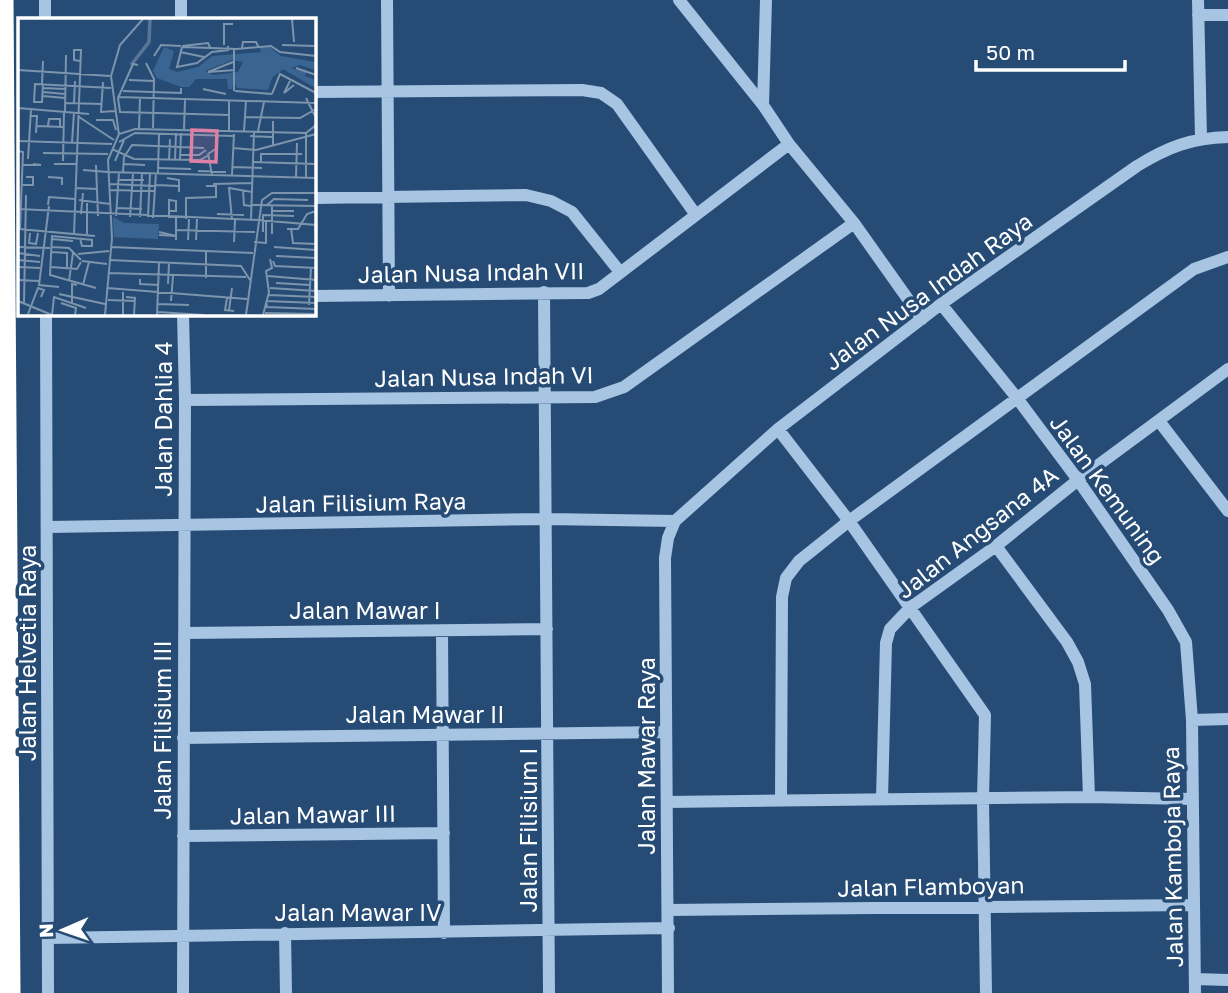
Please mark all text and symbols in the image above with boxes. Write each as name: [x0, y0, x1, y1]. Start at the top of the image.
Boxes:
inset map: [18, 18, 315, 315]
scale bar: [976, 28, 1125, 72]
text: 50 m: [986, 39, 1035, 65]
street label: Jalan Nusa Indah Raya: [819, 206, 1037, 376]
street label: Jalan Nusa Indah VII: [357, 256, 585, 288]
street label: Jalan Dahlia 4: [149, 341, 177, 497]
street label: Jalan Nusa Indah VI: [374, 360, 594, 392]
street label: Jalan Kemuning: [1044, 409, 1172, 569]
street label: Jalan Angsana 4A: [891, 460, 1063, 604]
street label: Jalan Filisium Raya: [255, 486, 467, 518]
street label: Jalan Helvetia Raya: [13, 545, 41, 761]
street label: Jalan Mawar I: [289, 596, 441, 624]
street label: Jalan Filisium III: [148, 640, 176, 820]
street label: Jalan Mawar Raya: [632, 657, 660, 855]
street label: Jalan Mawar II: [346, 700, 504, 728]
street label: Jalan Kamboja Raya: [1156, 746, 1188, 968]
street label: Jalan Filisium I: [514, 748, 542, 912]
street label: Jalan Mawar III: [230, 799, 396, 829]
street label: Jalan Flamboyan: [837, 870, 1025, 902]
north arrow: [28, 895, 98, 965]
street label: Jalan Mawar IV: [274, 898, 442, 926]
text: N: [34, 923, 57, 938]

